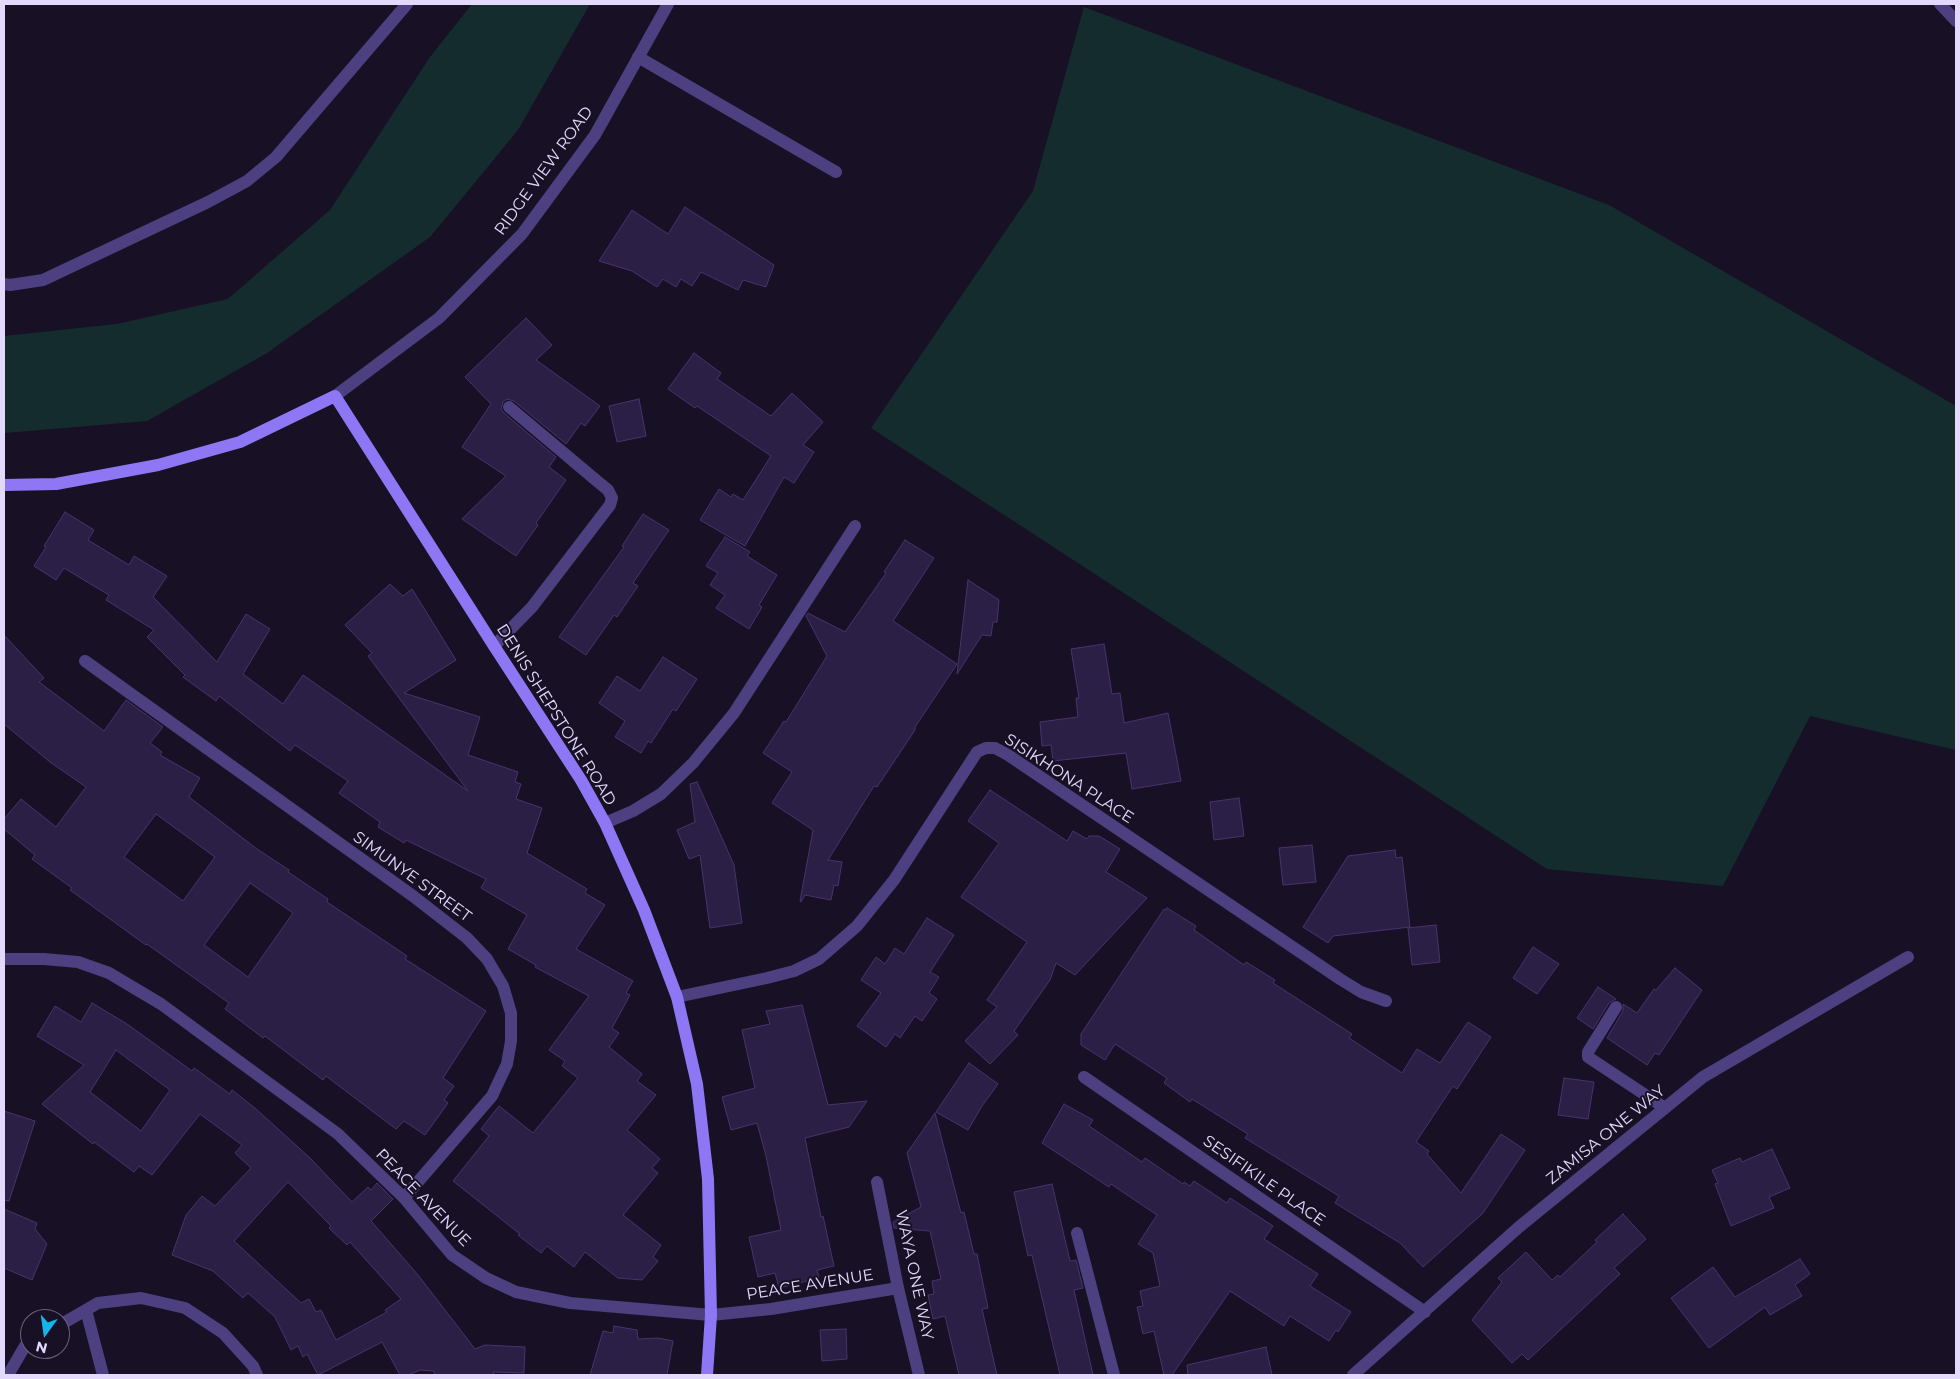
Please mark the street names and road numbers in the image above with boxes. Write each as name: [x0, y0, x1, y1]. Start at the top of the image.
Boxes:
street label: RIDGE VIEW ROAD: [491, 103, 597, 239]
street label: DENIS SHEPSTONE ROAD: [492, 621, 620, 809]
street label: SISIKHONA PLACE: [1001, 730, 1137, 828]
street label: SIMUNYE STREET: [349, 828, 475, 926]
street label: ZAMISA ONE WAY: [1543, 1081, 1669, 1189]
street label: SESIFIKILE PLACE: [1199, 1132, 1329, 1230]
street label: PEACE AVENUE: [371, 1145, 475, 1251]
street label: WAYA ONE WAY: [891, 1208, 937, 1342]
street label: PEACE AVENUE: [745, 1265, 875, 1305]

